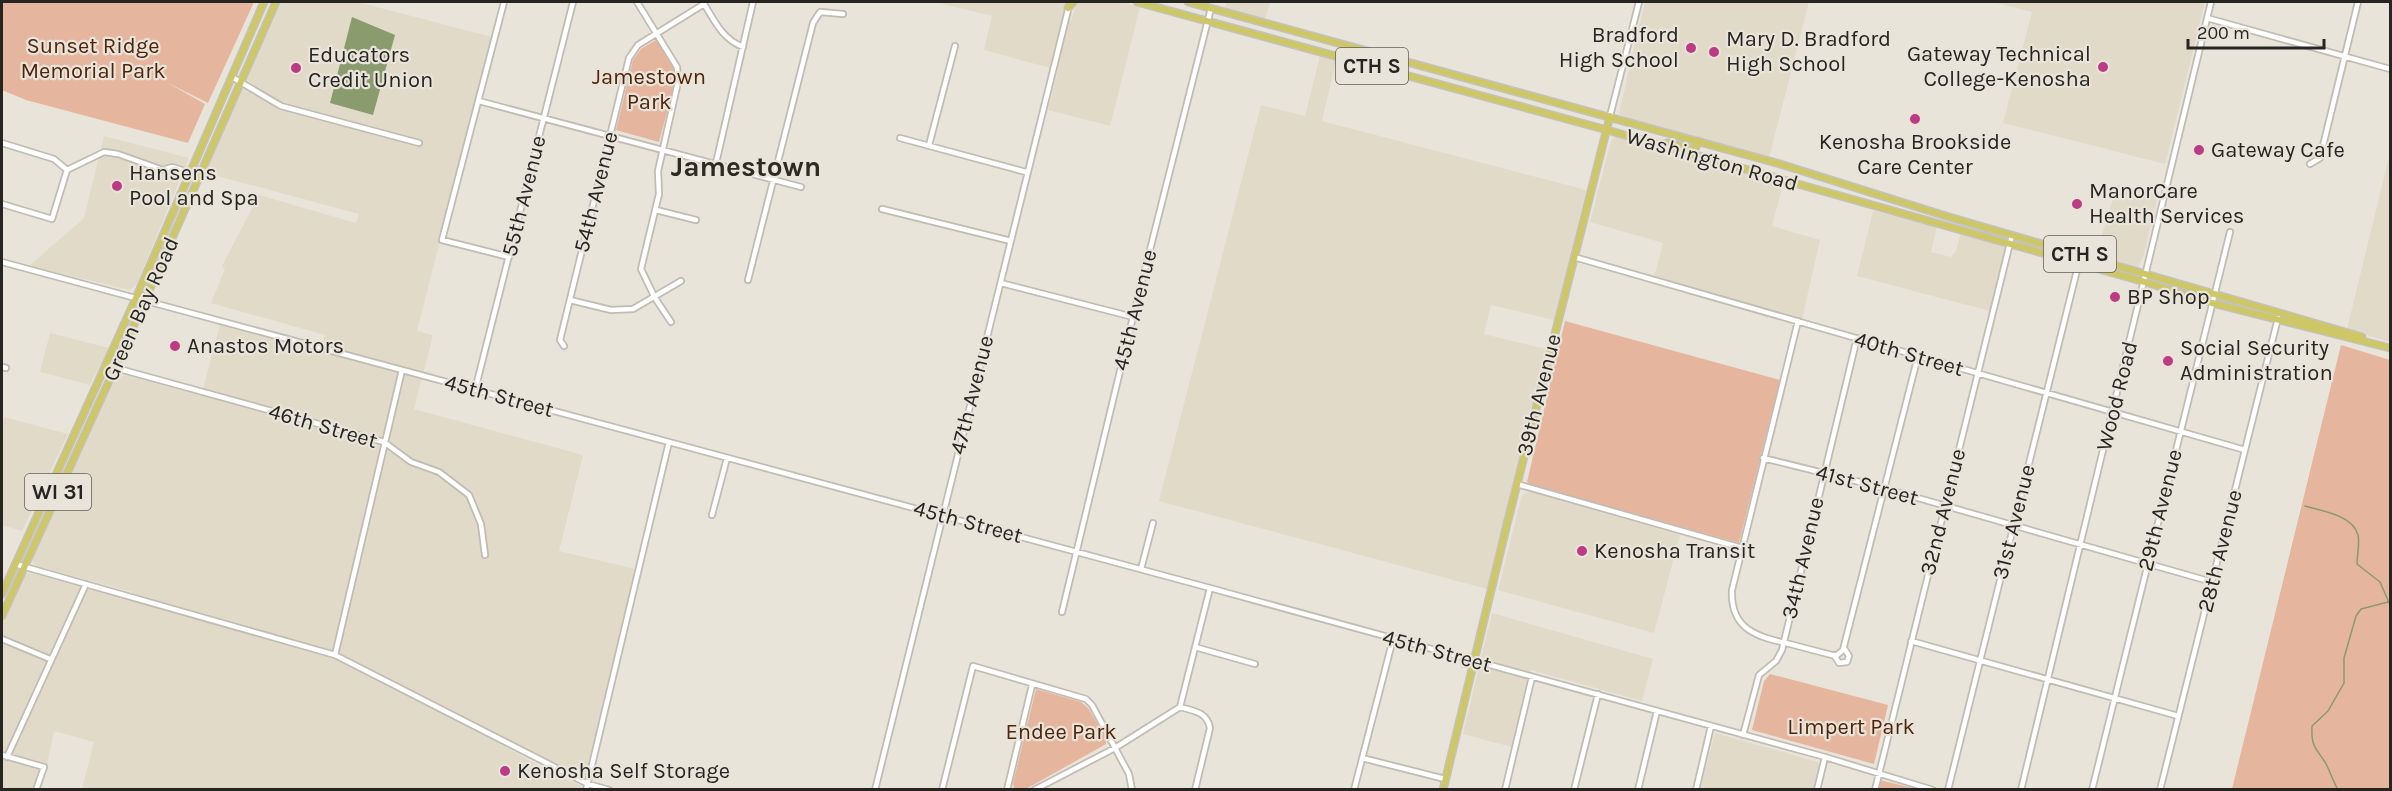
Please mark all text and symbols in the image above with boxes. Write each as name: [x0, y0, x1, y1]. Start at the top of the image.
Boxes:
scale bar: [2188, 12, 2324, 50]
place label: Bradford High School: [1559, 22, 1679, 73]
text: 200 m: [2197, 22, 2250, 44]
place label: Mary D. Bradford High School: [1726, 26, 1891, 77]
park label: Sunset Ridge Memorial Park: [20, 33, 166, 84]
marker: Bradford High School: [1684, 41, 1698, 55]
place label: Gateway Technical College-Kenosha: [1907, 41, 2091, 92]
place label: Educators Credit Union: [308, 42, 433, 93]
marker: Mary D. Bradford High School: [1707, 45, 1721, 59]
road number: CTH S: [1336, 48, 1408, 84]
marker: Gateway Technical College-Kenosha: [2096, 60, 2110, 74]
marker: Educators Credit Union: [289, 61, 303, 75]
park label: Jamestown Park: [592, 64, 706, 115]
marker: Kenosha Brookside Care Center: [1908, 112, 1922, 126]
street label: Washington Road: [1623, 123, 1801, 197]
street label: 54th Avenue: [568, 129, 624, 255]
place label: Kenosha Brookside Care Center: [1819, 129, 2011, 180]
street label: 55th Avenue: [496, 133, 552, 259]
place label: Gateway Cafe: [2211, 137, 2345, 163]
marker: Gateway Cafe: [2192, 143, 2206, 157]
district label: Jamestown: [671, 150, 821, 183]
place label: Hansens Pool and Spa: [129, 160, 259, 211]
place label: ManorCare Health Services: [2089, 178, 2244, 229]
marker: Hansens Pool and Spa: [110, 179, 124, 193]
marker: ManorCare Health Services: [2070, 197, 2084, 211]
street label: Green Bay Road: [98, 233, 184, 385]
road number: CTH S: [2044, 236, 2116, 272]
street label: 45th Avenue: [1107, 247, 1163, 373]
place label: BP Shop: [2127, 284, 2210, 310]
marker: BP Shop: [2108, 290, 2122, 304]
street label: 40th Street: [1851, 326, 1967, 382]
street label: 39th Avenue: [1511, 331, 1567, 459]
place label: Anastos Motors: [187, 333, 344, 359]
street label: 47th Avenue: [945, 333, 999, 457]
place label: Social Security Administration: [2180, 335, 2333, 386]
marker: Anastos Motors: [168, 339, 182, 353]
street label: Wood Road: [2091, 339, 2143, 453]
marker: Social Security Administration: [2161, 354, 2175, 368]
street label: 45th Street: [442, 369, 556, 423]
street label: 46th Street: [266, 398, 380, 454]
street label: 32nd Avenue: [1915, 446, 1971, 578]
street label: 29th Avenue: [2132, 446, 2188, 574]
street label: 41st Street: [1813, 459, 1921, 511]
street label: 31st Avenue: [1987, 462, 2041, 582]
road number: WI 31: [25, 474, 91, 510]
street label: 28th Avenue: [2192, 487, 2248, 615]
street label: 34th Avenue: [1776, 494, 1830, 622]
street label: 45th Street: [911, 495, 1025, 549]
place label: Kenosha Transit: [1594, 538, 1755, 564]
marker: Kenosha Transit: [1575, 544, 1589, 558]
street label: 45th Street: [1380, 624, 1494, 678]
park label: Limpert Park: [1787, 714, 1915, 740]
park label: Endee Park: [1005, 719, 1117, 745]
place label: Kenosha Self Storage: [517, 758, 730, 784]
marker: Kenosha Self Storage: [498, 764, 512, 778]

